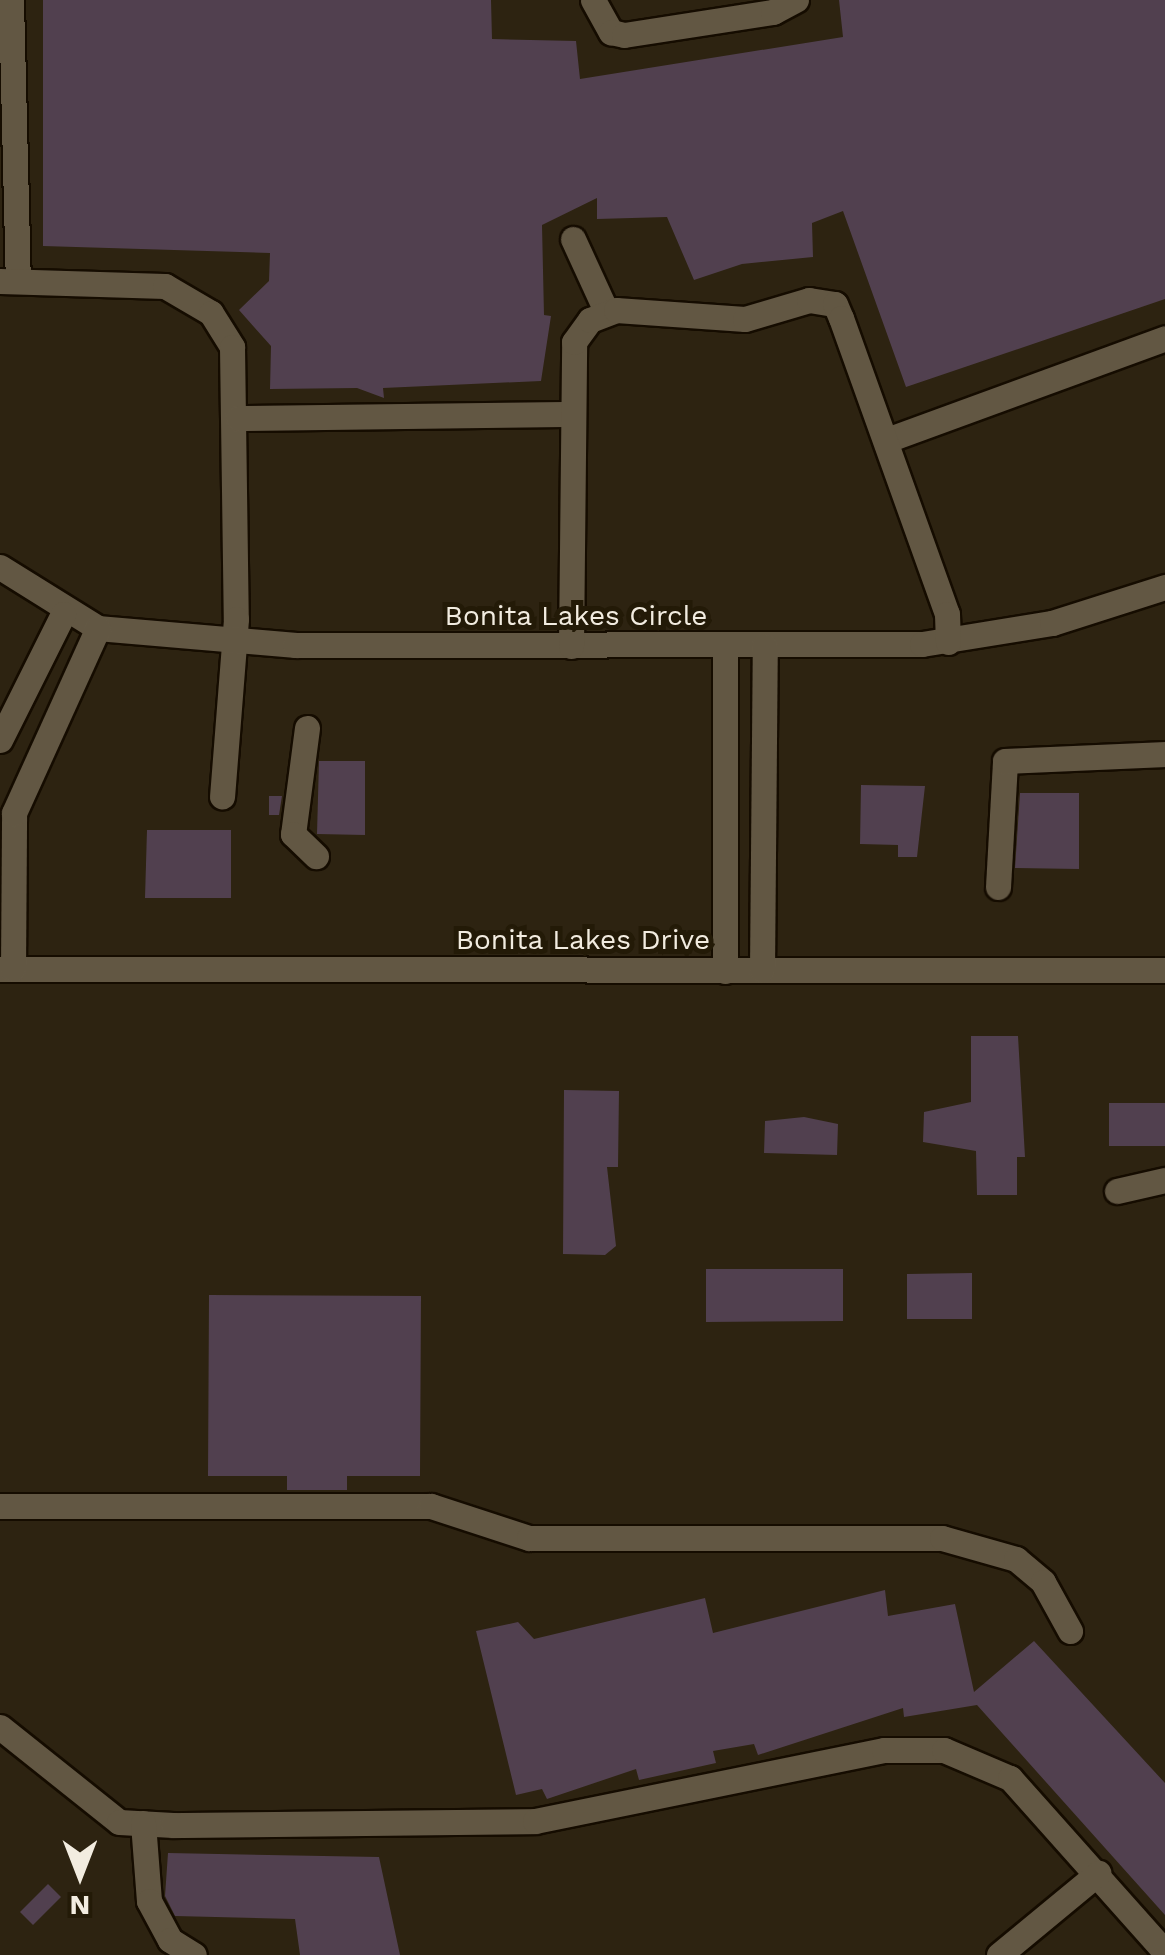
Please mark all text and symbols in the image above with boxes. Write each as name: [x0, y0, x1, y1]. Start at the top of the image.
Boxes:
street label: Bonita Lakes Circle: [444, 599, 708, 633]
street label: Bonita Lakes Drive: [455, 923, 711, 957]
north arrow: [30, 1825, 130, 1925]
text: N: [70, 1889, 90, 1922]

